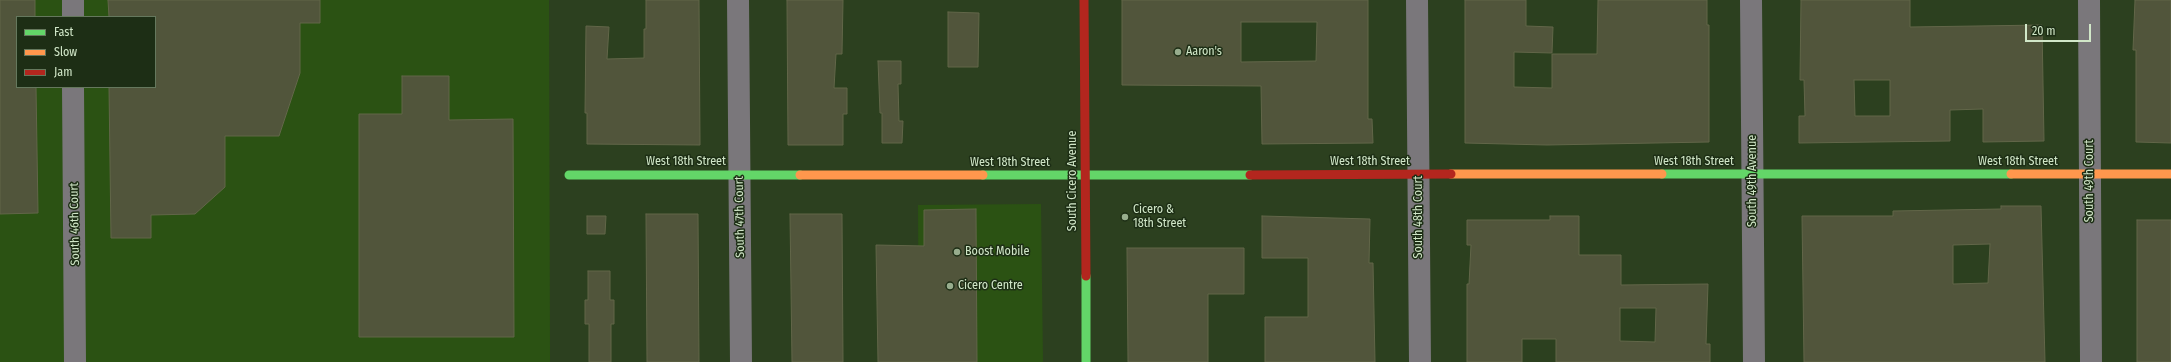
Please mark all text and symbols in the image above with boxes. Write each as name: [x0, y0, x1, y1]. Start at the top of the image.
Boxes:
legend: [16, 16, 156, 88]
scale bar: [2027, 16, 2093, 42]
text: 20 m: [2032, 24, 2056, 38]
text: Fast: [54, 25, 73, 39]
text: Slow: [54, 45, 77, 59]
place label: Aaron's: [1186, 45, 1222, 59]
marker: Aaron's: [1173, 47, 1183, 57]
text: Jam: [54, 65, 72, 79]
street label: South Cicero Avenue: [1066, 131, 1080, 231]
street label: South 49th Avenue: [1746, 135, 1760, 227]
street label: South 49th Court: [2083, 140, 2097, 222]
street label: West 18th Street: [646, 155, 726, 169]
street label: West 18th Street: [1330, 155, 1410, 169]
street label: West 18th Street: [1654, 155, 1734, 169]
street label: West 18th Street: [1978, 155, 2058, 169]
street label: West 18th Street: [970, 156, 1050, 170]
street label: South 48th Court: [1412, 175, 1426, 259]
street label: South 47th Court: [732, 176, 748, 258]
street label: South 46th Court: [67, 182, 83, 266]
place label: Cicero & 18th Street: [1133, 203, 1186, 231]
marker: Cicero & 18th Street: [1120, 212, 1130, 222]
place label: Boost Mobile: [965, 245, 1029, 259]
marker: Boost Mobile: [952, 247, 962, 257]
place label: Cicero Centre: [958, 279, 1023, 293]
marker: Cicero Centre: [945, 281, 955, 291]

